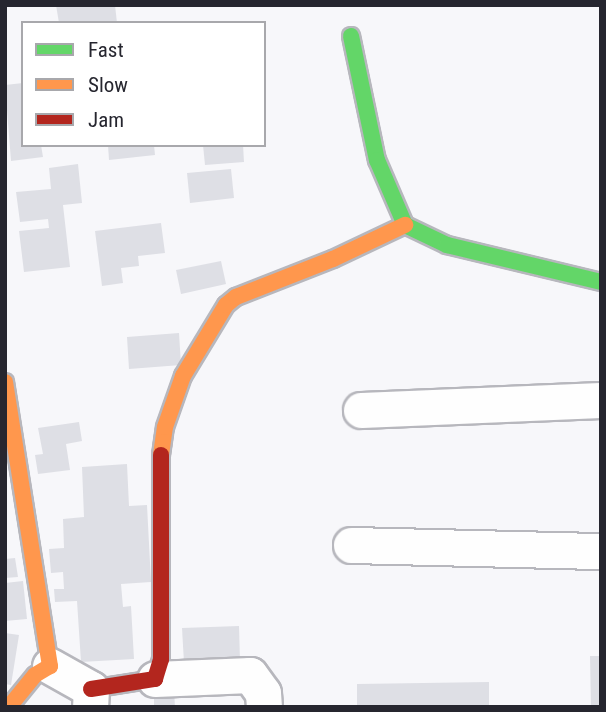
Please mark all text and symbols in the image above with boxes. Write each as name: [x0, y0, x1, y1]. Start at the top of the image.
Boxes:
legend: [21, 21, 266, 147]
text: Fast: [88, 38, 124, 62]
text: Slow: [88, 73, 128, 97]
text: Jam: [88, 108, 124, 132]

